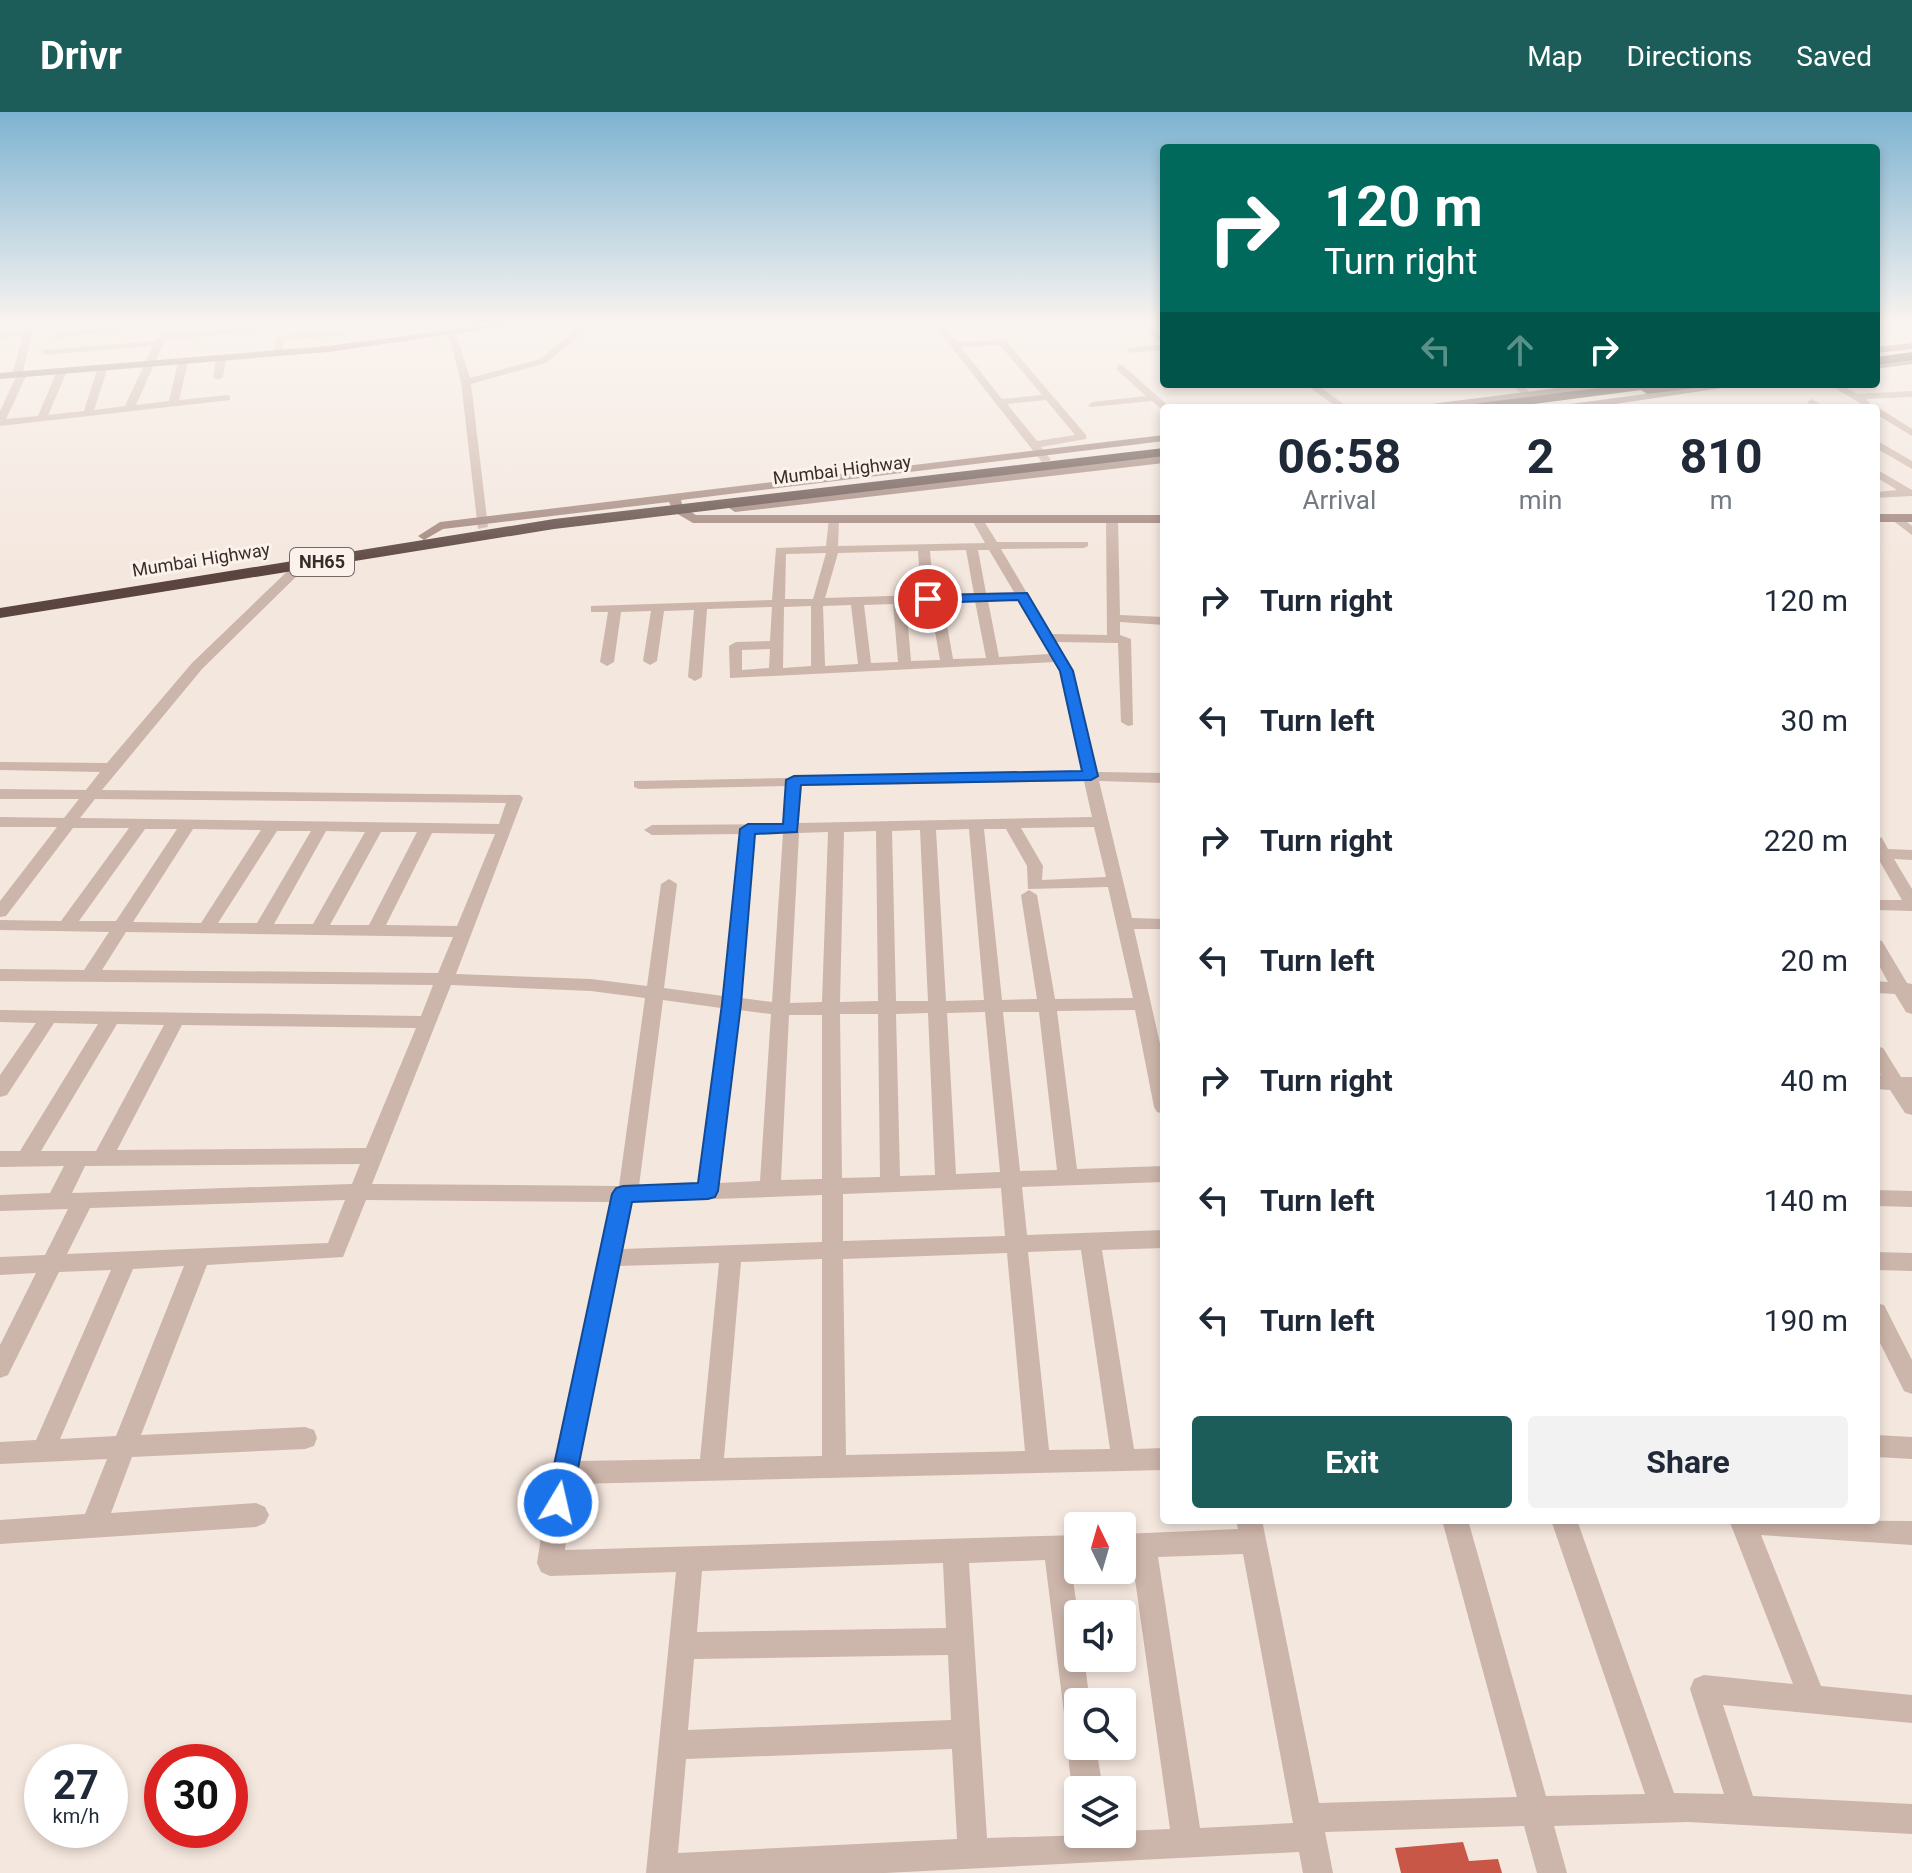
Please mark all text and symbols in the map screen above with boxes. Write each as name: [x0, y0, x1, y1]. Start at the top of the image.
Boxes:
text: Drivr: [40, 34, 122, 78]
text: Map: [1527, 40, 1583, 73]
text: Directions: [1627, 40, 1752, 73]
text: Saved: [1796, 40, 1872, 73]
text: 120 m: [1324, 174, 1483, 240]
icon: right: [1192, 176, 1296, 280]
text: Turn right: [1324, 241, 1477, 283]
icon: left: [1414, 328, 1458, 372]
icon: ahead: [1498, 328, 1542, 372]
icon: right: [1582, 328, 1626, 372]
text: 06:58: [1278, 428, 1401, 485]
text: 2: [1527, 428, 1554, 485]
text: 810: [1680, 428, 1762, 485]
street label: Mumbai Highway: [772, 451, 913, 488]
text: Arrival: [1303, 485, 1376, 515]
text: min: [1519, 485, 1562, 515]
text: m: [1710, 485, 1733, 515]
street label: Mumbai Highway: [131, 538, 272, 581]
road number: NH65: [290, 548, 354, 576]
pin: [894, 565, 962, 633]
icon: arrive: [906, 577, 950, 621]
icon: right: [1192, 578, 1236, 622]
text: Turn right: [1260, 583, 1393, 618]
text: 120 m: [1764, 583, 1848, 618]
icon: left: [1192, 698, 1236, 742]
text: Turn left: [1260, 703, 1375, 738]
text: 30 m: [1781, 703, 1848, 738]
icon: right: [1192, 818, 1236, 862]
text: Turn right: [1260, 823, 1393, 858]
text: 220 m: [1764, 823, 1848, 858]
icon: left: [1192, 938, 1236, 982]
text: Turn left: [1260, 943, 1375, 978]
text: 20 m: [1781, 943, 1848, 978]
icon: right: [1192, 1058, 1236, 1102]
text: Turn right: [1260, 1063, 1393, 1098]
text: 40 m: [1781, 1063, 1848, 1098]
icon: left: [1192, 1178, 1236, 1222]
text: Turn left: [1260, 1183, 1375, 1218]
text: 140 m: [1764, 1183, 1848, 1218]
icon: left: [1192, 1298, 1236, 1342]
text: Turn left: [1260, 1303, 1375, 1338]
text: 190 m: [1764, 1303, 1848, 1338]
button: Exit: [1192, 1416, 1512, 1508]
button: Share: [1528, 1416, 1848, 1508]
position arrow: [516, 1461, 600, 1545]
north arrow: [1064, 1512, 1136, 1584]
map controls: [1064, 1512, 1136, 1848]
button: sound: [1064, 1600, 1136, 1672]
button: search: [1064, 1688, 1136, 1760]
speed limit sign: 30: [144, 1744, 248, 1848]
text: 27: [53, 1762, 99, 1809]
button: layers: [1064, 1776, 1136, 1848]
text: km/h: [53, 1804, 99, 1828]

